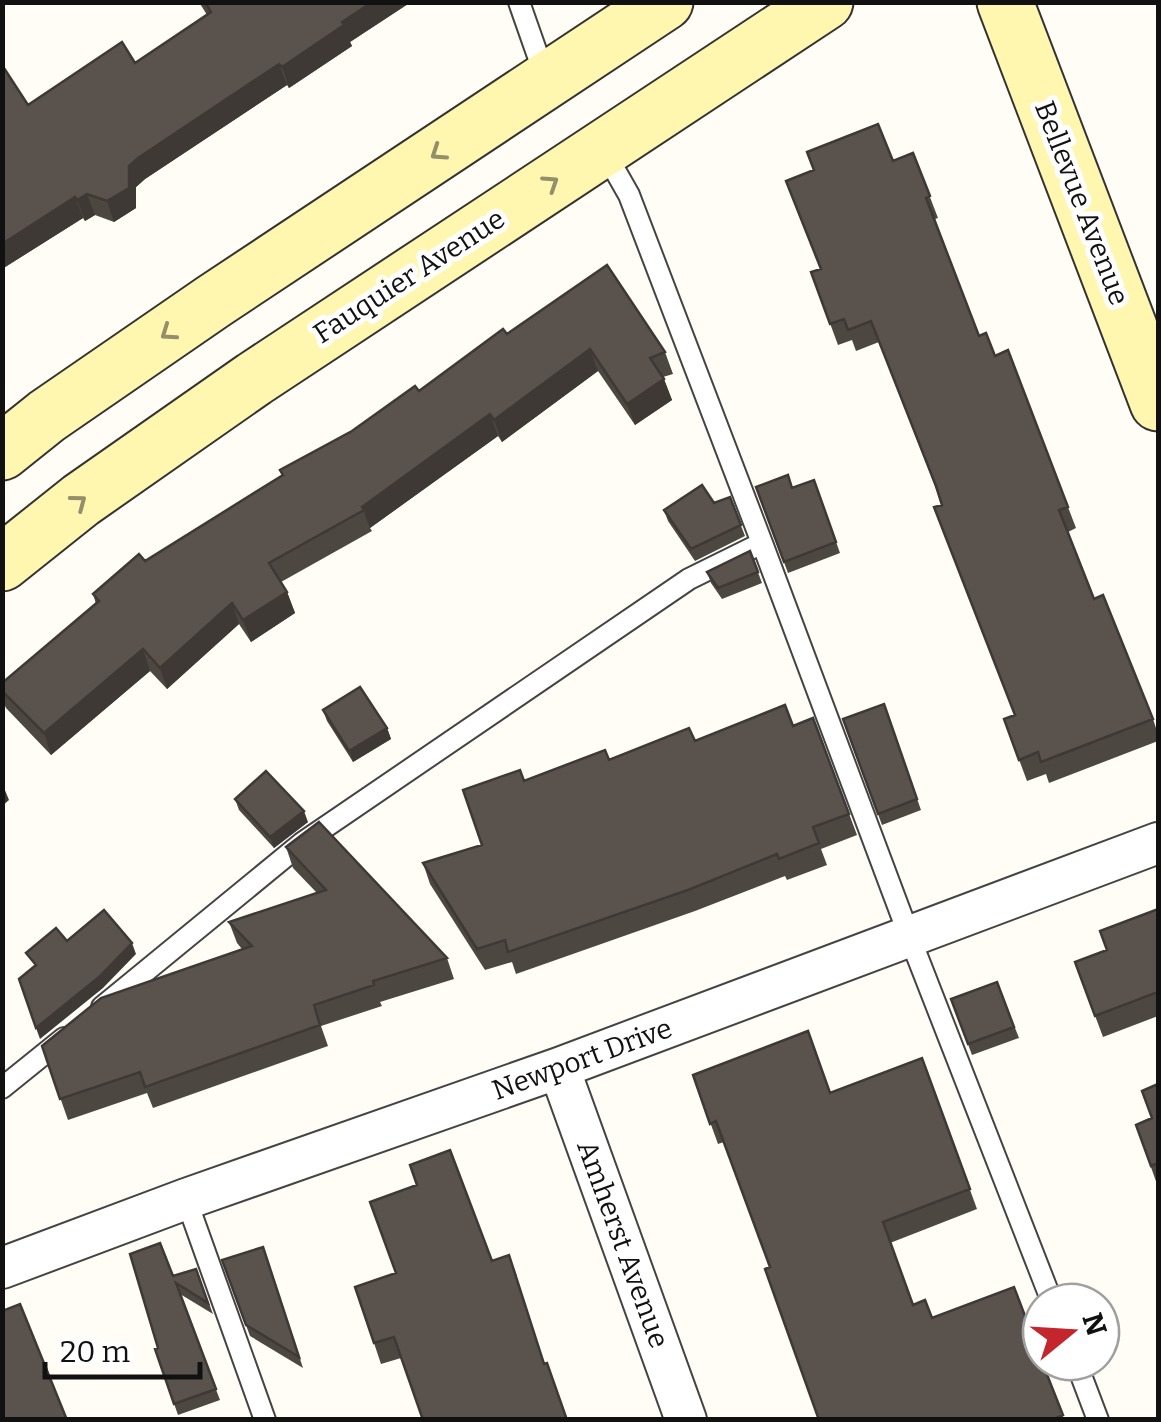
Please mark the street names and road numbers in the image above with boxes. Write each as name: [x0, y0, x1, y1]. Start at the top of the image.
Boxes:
street label: Bellevue Avenue: [1028, 96, 1136, 310]
street label: Fauquier Avenue: [307, 202, 511, 350]
street label: Newport Drive: [488, 1011, 676, 1107]
street label: Amherst Avenue: [570, 1136, 676, 1352]

